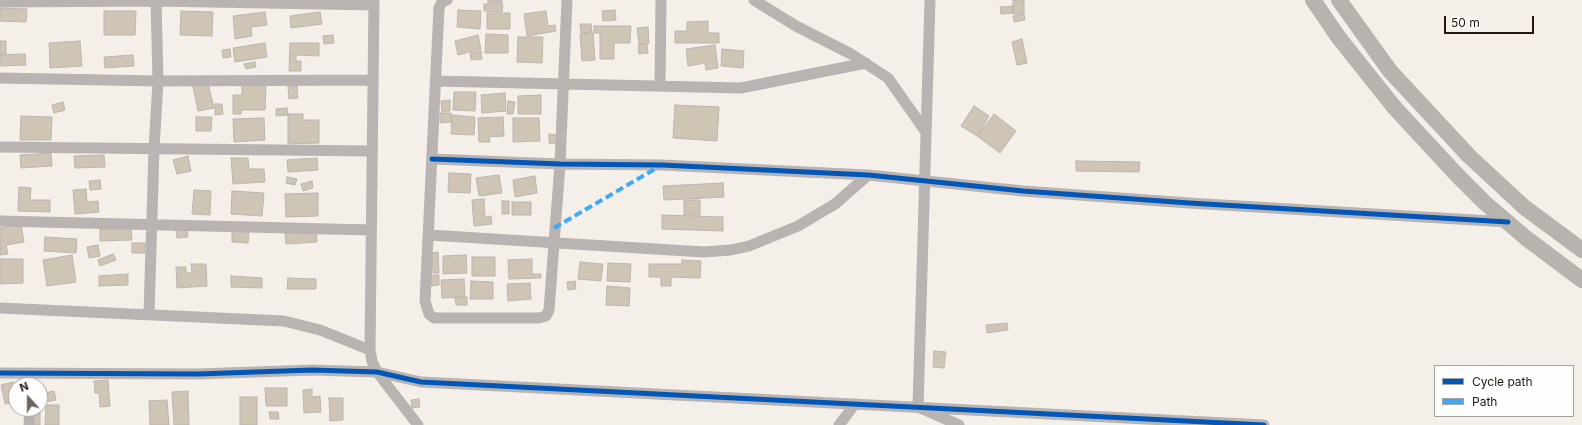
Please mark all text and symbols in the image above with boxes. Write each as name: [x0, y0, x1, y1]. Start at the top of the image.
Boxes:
scale bar: [1446, 8, 1536, 34]
text: 50 m: [1451, 15, 1480, 30]
legend: [1434, 365, 1574, 417]
text: Cycle path: [1472, 374, 1533, 389]
north arrow: [8, 377, 48, 417]
text: N: [18, 379, 30, 395]
text: Path: [1472, 394, 1497, 409]

